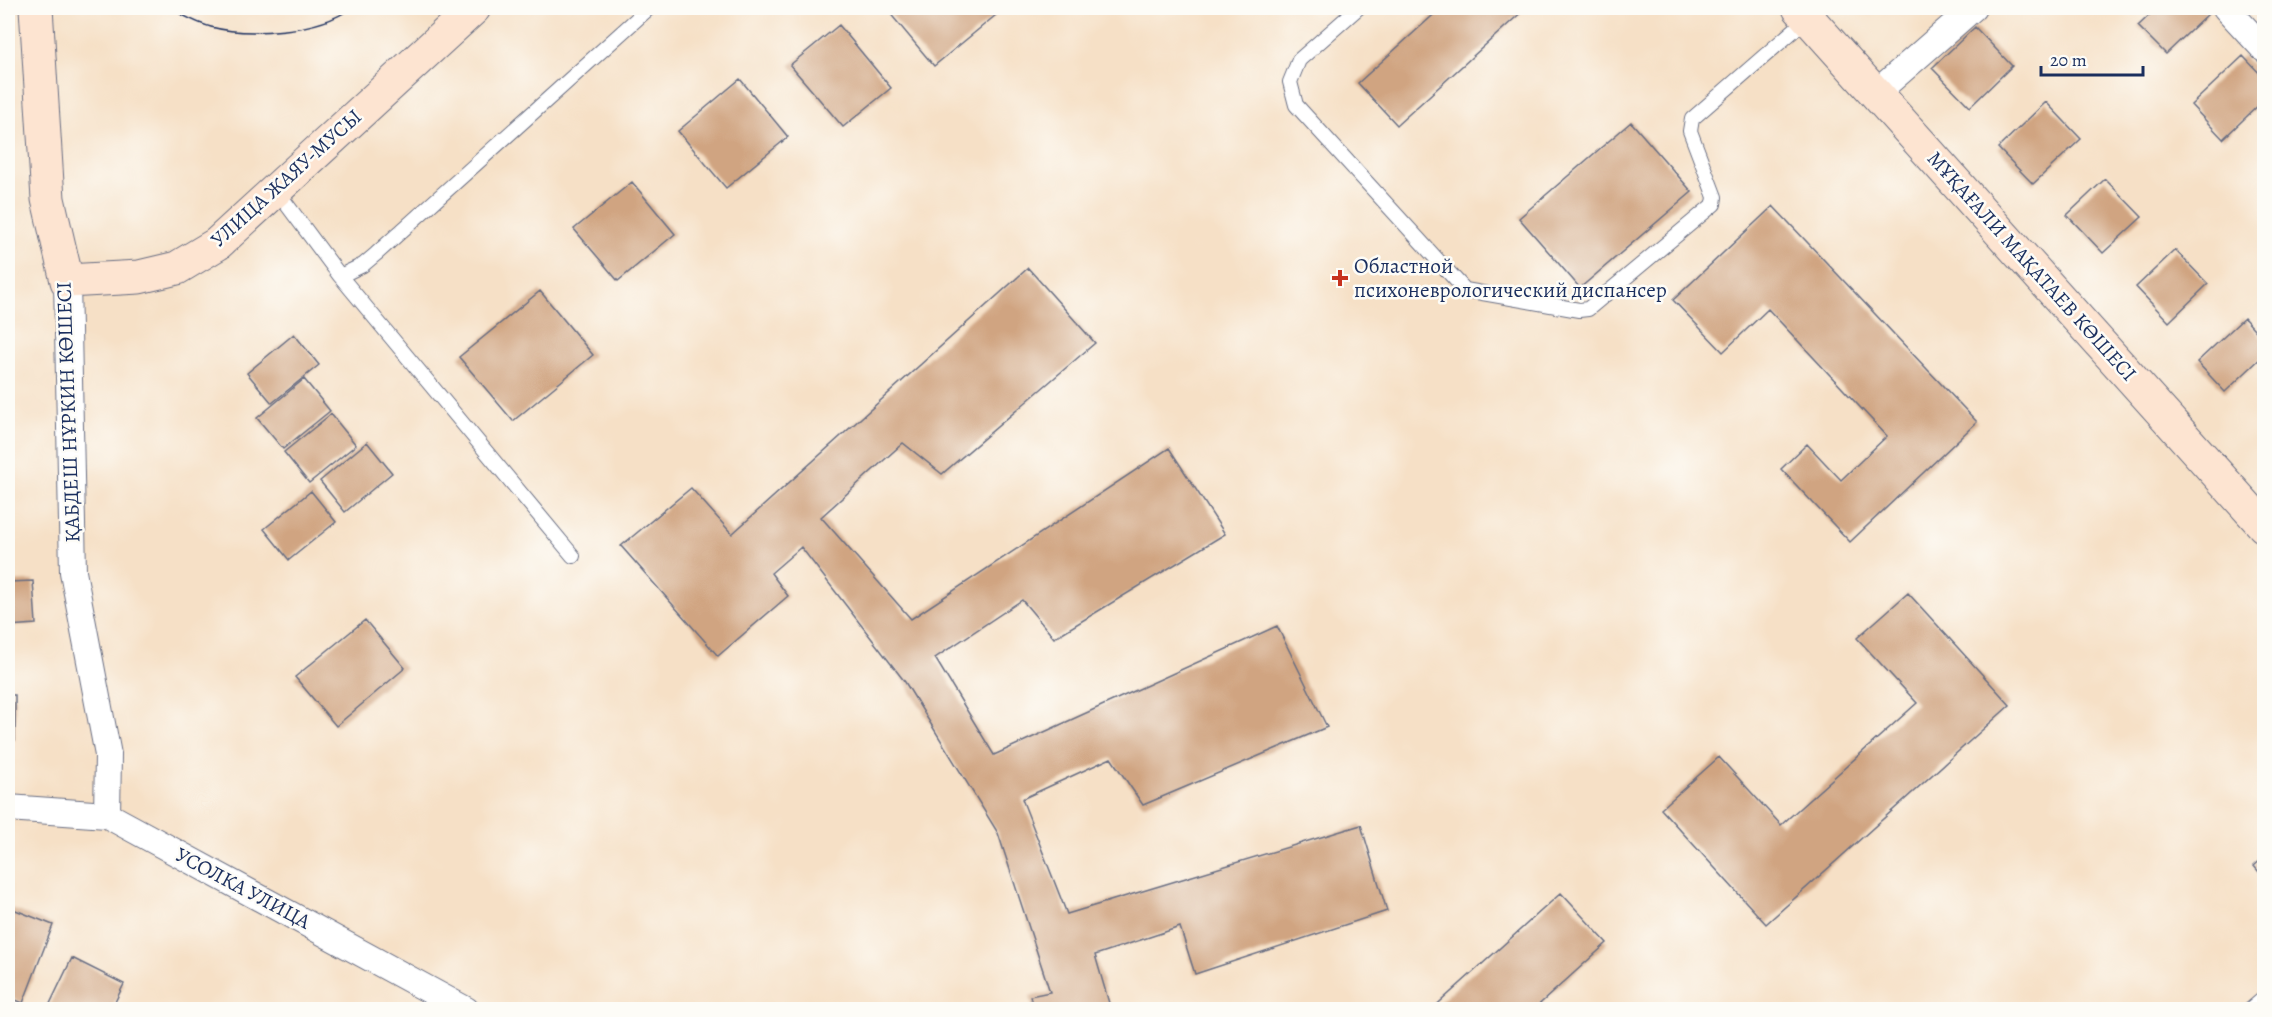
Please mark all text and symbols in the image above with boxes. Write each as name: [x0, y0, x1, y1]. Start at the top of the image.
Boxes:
scale bar: [2041, 39, 2143, 77]
text: 20 m: [2050, 48, 2087, 72]
street label: УЛИЦА ЖАЯУ-МУСЫ: [205, 103, 367, 253]
street label: МҰҚАҒАЛИ МАҚАТАЕВ КӨШЕСІ: [1921, 145, 2143, 387]
place label: Областной психоневрологический диспансер: [1354, 252, 1667, 304]
marker: Областной психоневрологический диспансер: [1331, 269, 1349, 287]
street label: ҚАБДЕШ НҰРКИН КӨШЕСІ: [49, 281, 87, 543]
street label: УСОЛКА УЛИЦА: [170, 841, 316, 936]

